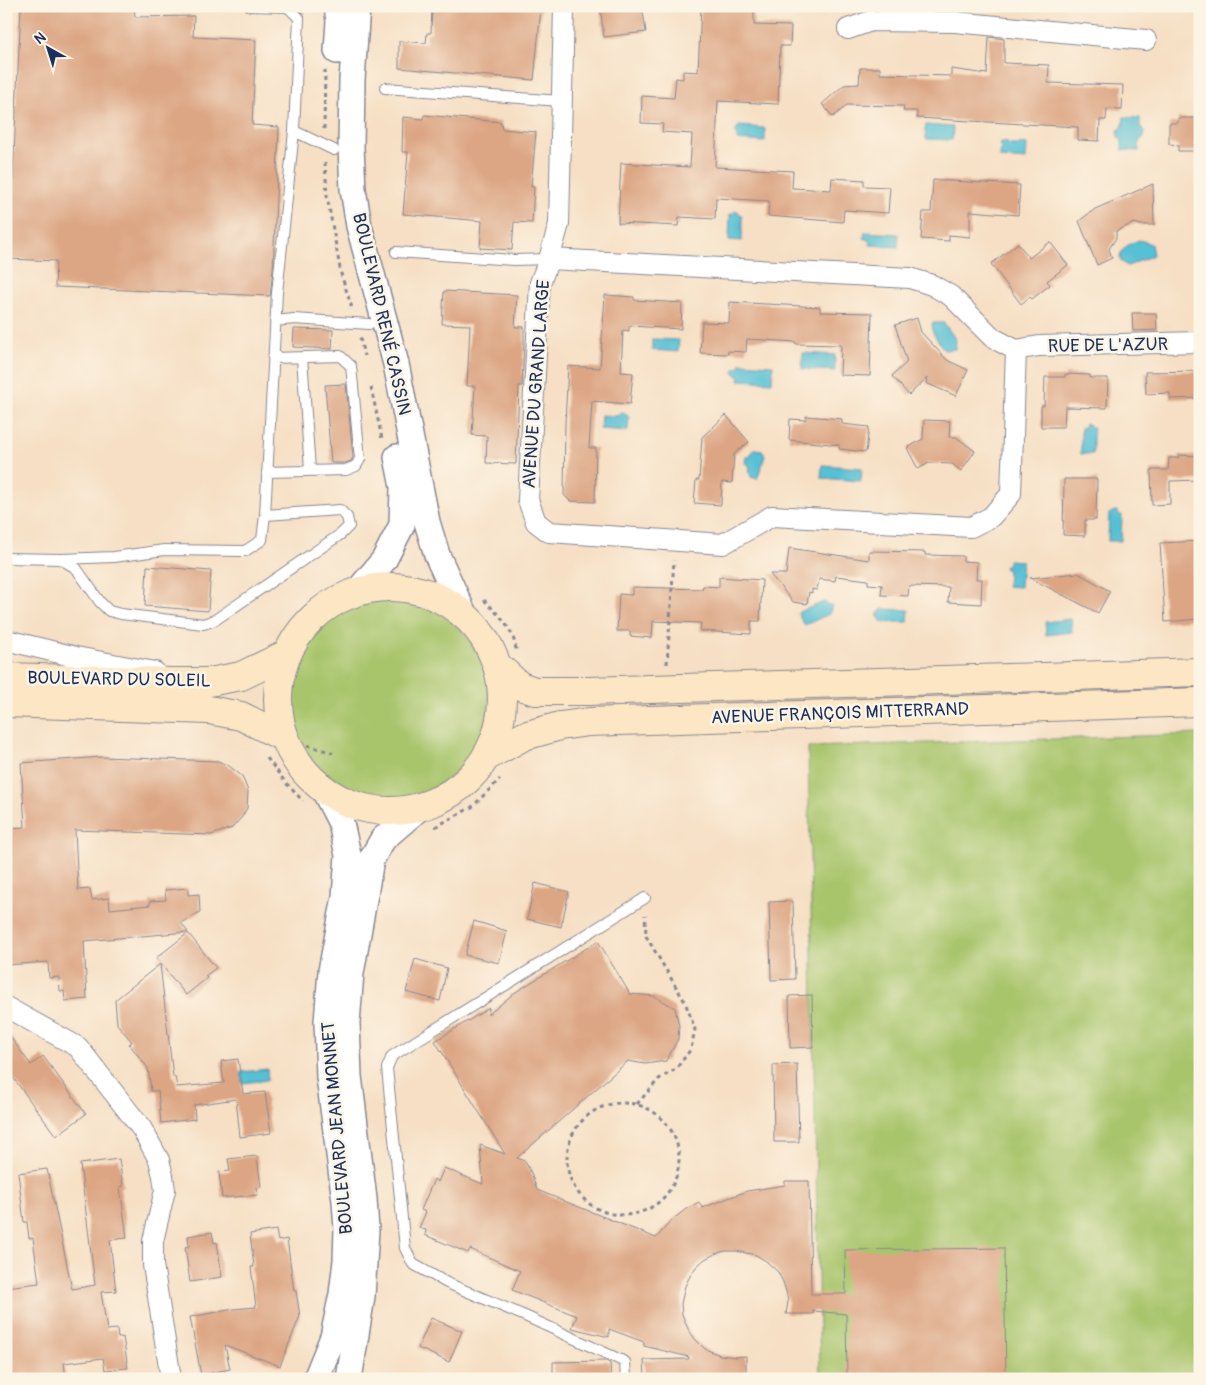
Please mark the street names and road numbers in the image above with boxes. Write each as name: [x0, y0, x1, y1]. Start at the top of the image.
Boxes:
street label: BOULEVARD RENÉ CASSIN: [347, 211, 416, 418]
street label: AVENUE DU GRAND LARGE: [518, 279, 555, 489]
street label: RUE DE L'AZUR: [1048, 333, 1168, 358]
street label: BOULEVARD DU SOLEIL: [27, 666, 211, 693]
street label: AVENUE FRANÇOIS MITTERRAND: [711, 698, 969, 729]
street label: BOULEVARD JEAN MONNET: [317, 1021, 358, 1235]

